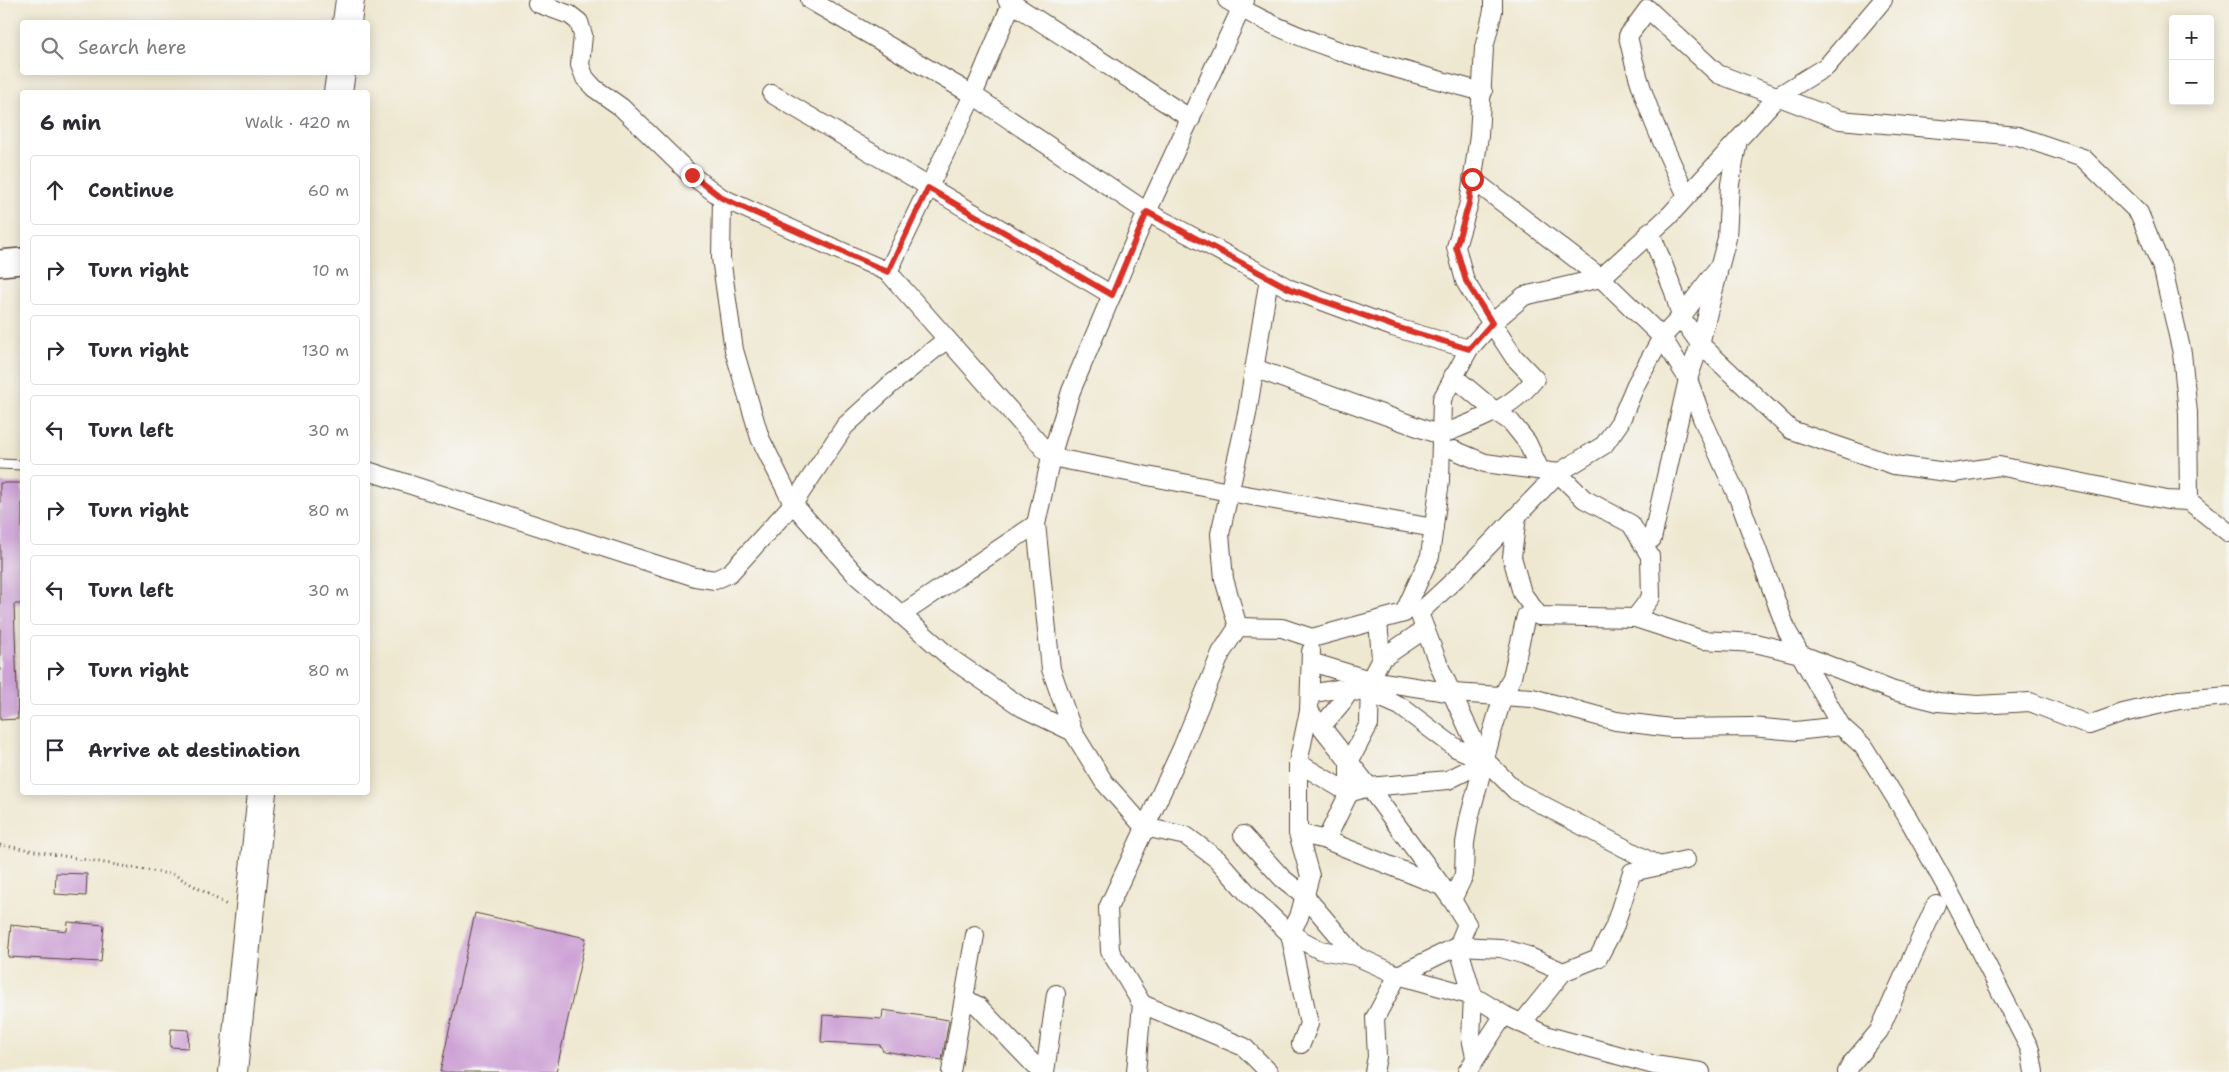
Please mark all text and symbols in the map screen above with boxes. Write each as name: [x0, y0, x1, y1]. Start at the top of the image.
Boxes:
map controls: [2169, 15, 2214, 105]
button: +: [2169, 15, 2214, 60]
search box: [20, 20, 370, 75]
icon: search: [38, 34, 66, 62]
text: Search here: [78, 35, 187, 60]
button: −: [2169, 60, 2214, 105]
text: 6 min: [40, 109, 101, 137]
text: Walk · 420 m: [245, 112, 350, 133]
route end: [681, 164, 704, 187]
route start: [1461, 168, 1484, 191]
icon: ahead: [41, 176, 69, 204]
text: Continue: [88, 178, 174, 203]
text: 60 m: [308, 180, 349, 201]
icon: right: [41, 256, 69, 284]
text: Turn right: [88, 258, 189, 283]
text: 10 m: [312, 260, 349, 281]
icon: right: [41, 336, 69, 364]
text: Turn right: [88, 338, 189, 363]
text: 130 m: [302, 340, 349, 361]
icon: left: [41, 416, 69, 444]
text: Turn left: [88, 418, 174, 443]
text: 30 m: [308, 420, 349, 441]
icon: right: [41, 496, 69, 524]
text: Turn right: [88, 498, 189, 523]
text: 80 m: [308, 500, 349, 521]
icon: left: [41, 576, 69, 604]
text: Turn left: [88, 578, 174, 603]
text: 30 m: [308, 580, 349, 601]
icon: right: [41, 656, 69, 684]
text: Turn right: [88, 658, 189, 683]
text: 80 m: [308, 660, 349, 681]
icon: arrive: [41, 736, 69, 764]
text: Arrive at destination: [88, 738, 300, 763]

